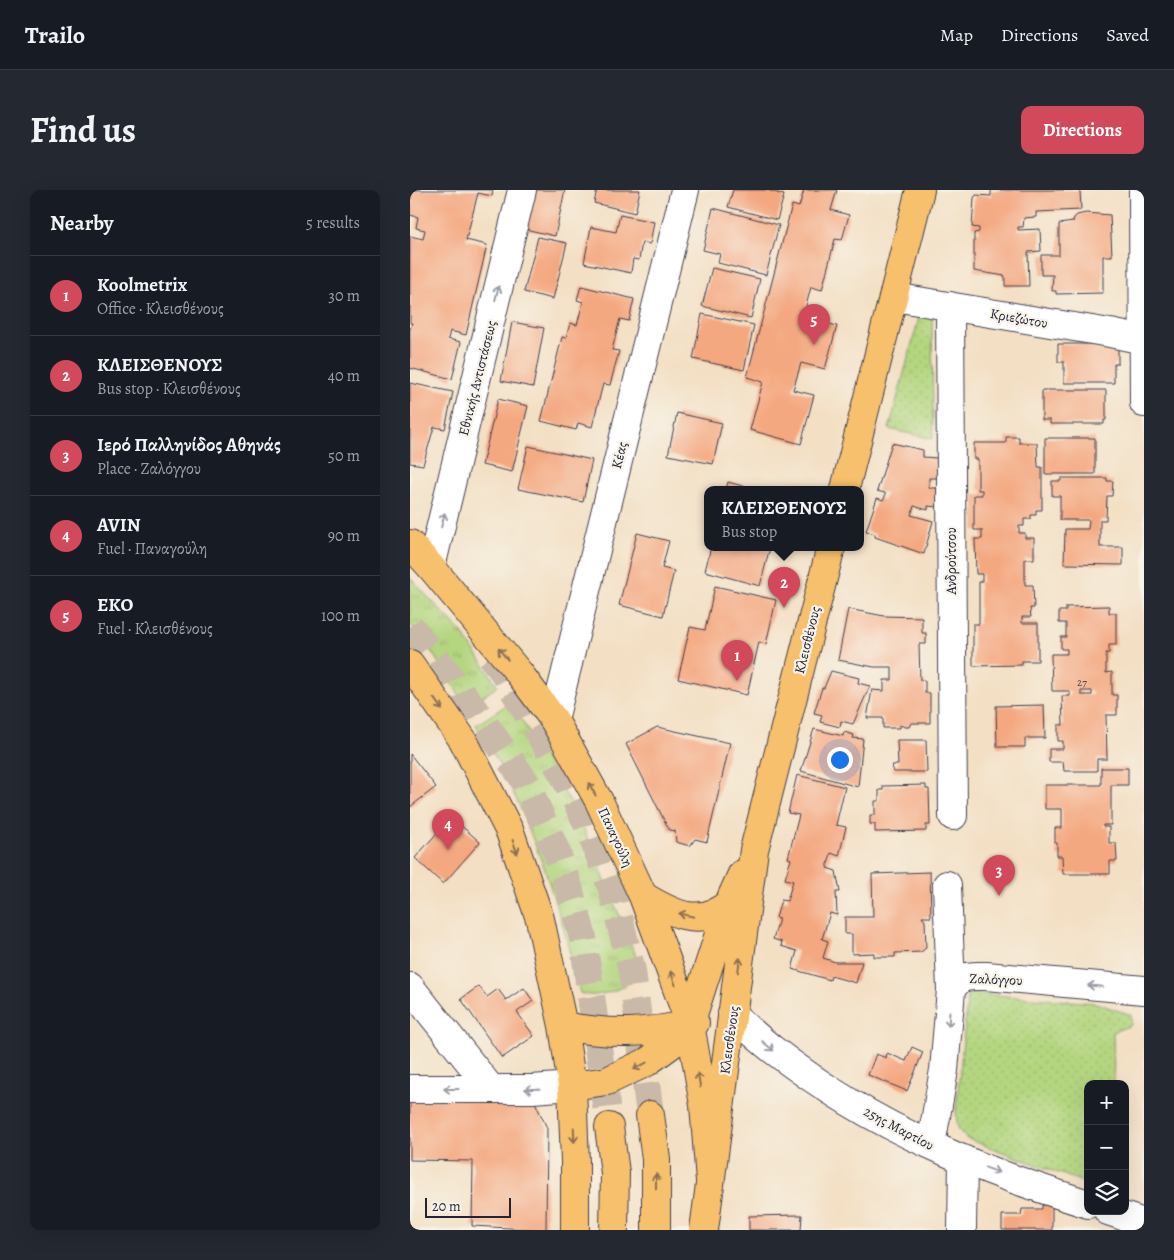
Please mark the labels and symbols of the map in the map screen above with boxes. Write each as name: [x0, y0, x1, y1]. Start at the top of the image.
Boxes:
one-way arrow: [493, 286, 502, 302]
pin: 5: [798, 304, 830, 345]
street label: Κριεζώτου: [989, 304, 1049, 333]
street label: Εθνικής Αντιστάσεως: [454, 319, 501, 438]
street label: Κέας: [607, 440, 632, 471]
one-way arrow: [438, 512, 448, 528]
street label: Ανδρούτσου: [942, 527, 961, 596]
pin: 2: [768, 567, 800, 608]
street label: Κλεισθένους: [790, 605, 825, 676]
pin: 1: [721, 640, 753, 681]
one-way arrow: [497, 647, 509, 660]
house number: 27: [1077, 675, 1087, 690]
one-way arrow: [433, 697, 443, 711]
your location: [827, 747, 853, 773]
one-way arrow: [587, 782, 597, 797]
street label: Παναγούλη: [593, 804, 638, 870]
pin: 4: [432, 809, 464, 850]
one-way arrow: [511, 839, 520, 854]
pin: 3: [983, 855, 1015, 896]
one-way arrow: [678, 910, 694, 919]
one-way arrow: [734, 958, 744, 974]
street label: Ζαλόγγου: [969, 969, 1023, 990]
one-way arrow: [668, 971, 677, 986]
one-way arrow: [1088, 981, 1104, 990]
street label: Κλεισθένους: [715, 1005, 744, 1075]
one-way arrow: [944, 1010, 953, 1026]
one-way arrow: [762, 1040, 775, 1052]
one-way arrow: [632, 1061, 647, 1071]
one-way arrow: [694, 1072, 704, 1088]
one-way arrow: [443, 1084, 459, 1094]
one-way arrow: [524, 1084, 540, 1093]
street label: 25ης Μαρτίου: [860, 1102, 937, 1155]
one-way arrow: [569, 1126, 579, 1143]
one-way arrow: [984, 1166, 999, 1175]
one-way arrow: [651, 1174, 661, 1190]
scale bar: [425, 1195, 511, 1218]

